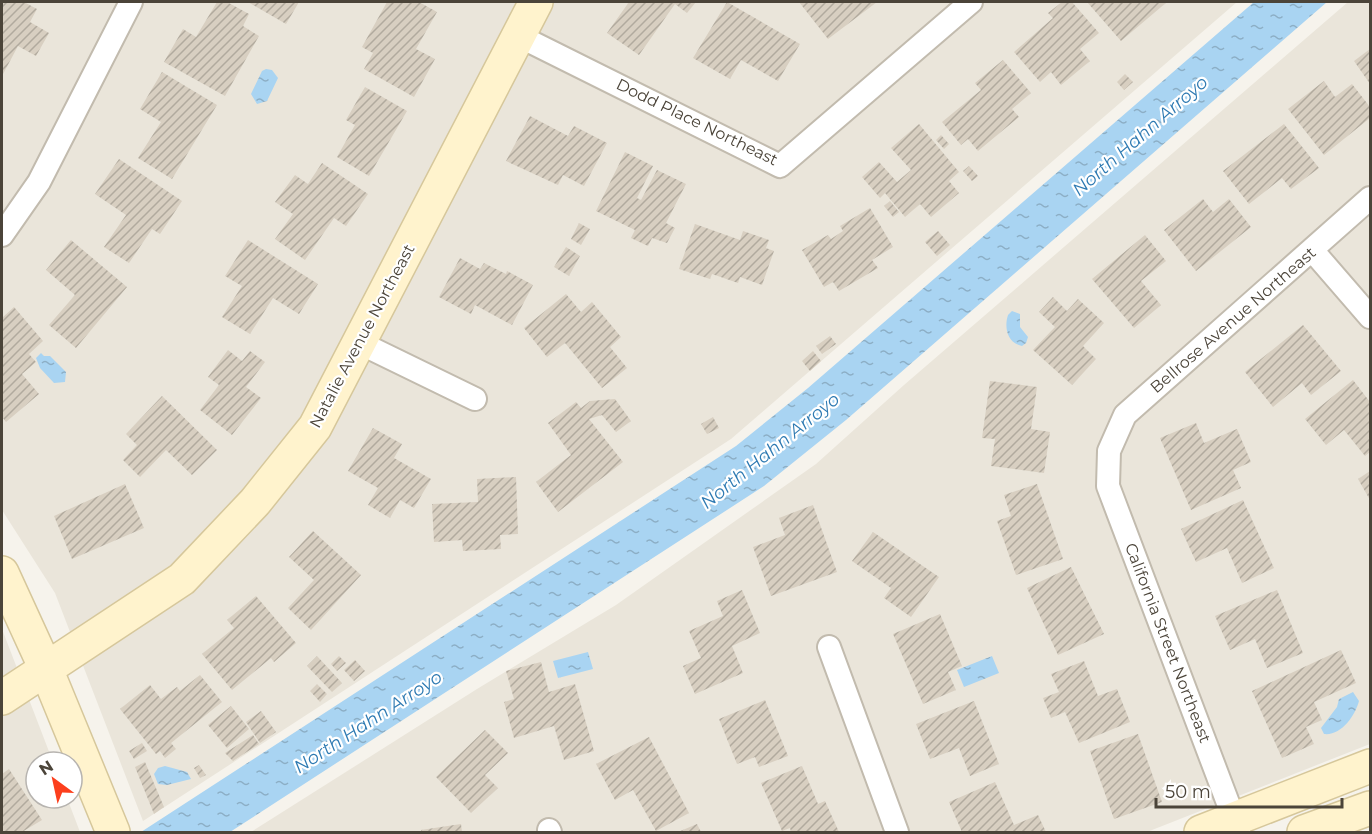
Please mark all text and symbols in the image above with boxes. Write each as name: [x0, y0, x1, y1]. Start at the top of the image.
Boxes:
water label: North Hahn Arroyo: [1068, 71, 1212, 201]
street label: Dodd Place Northeast: [613, 75, 781, 170]
street label: Natalie Avenue Northeast: [305, 240, 419, 431]
street label: Bellrose Avenue Northeast: [1146, 243, 1320, 397]
water label: North Hahn Arroyo: [696, 388, 844, 514]
street label: California Street Northeast: [1121, 540, 1215, 746]
water label: North Hahn Arroyo: [290, 666, 446, 778]
north arrow: [24, 750, 84, 810]
text: N: [36, 756, 57, 779]
scale bar: [1156, 771, 1342, 809]
text: 50 m: [1165, 781, 1211, 803]

